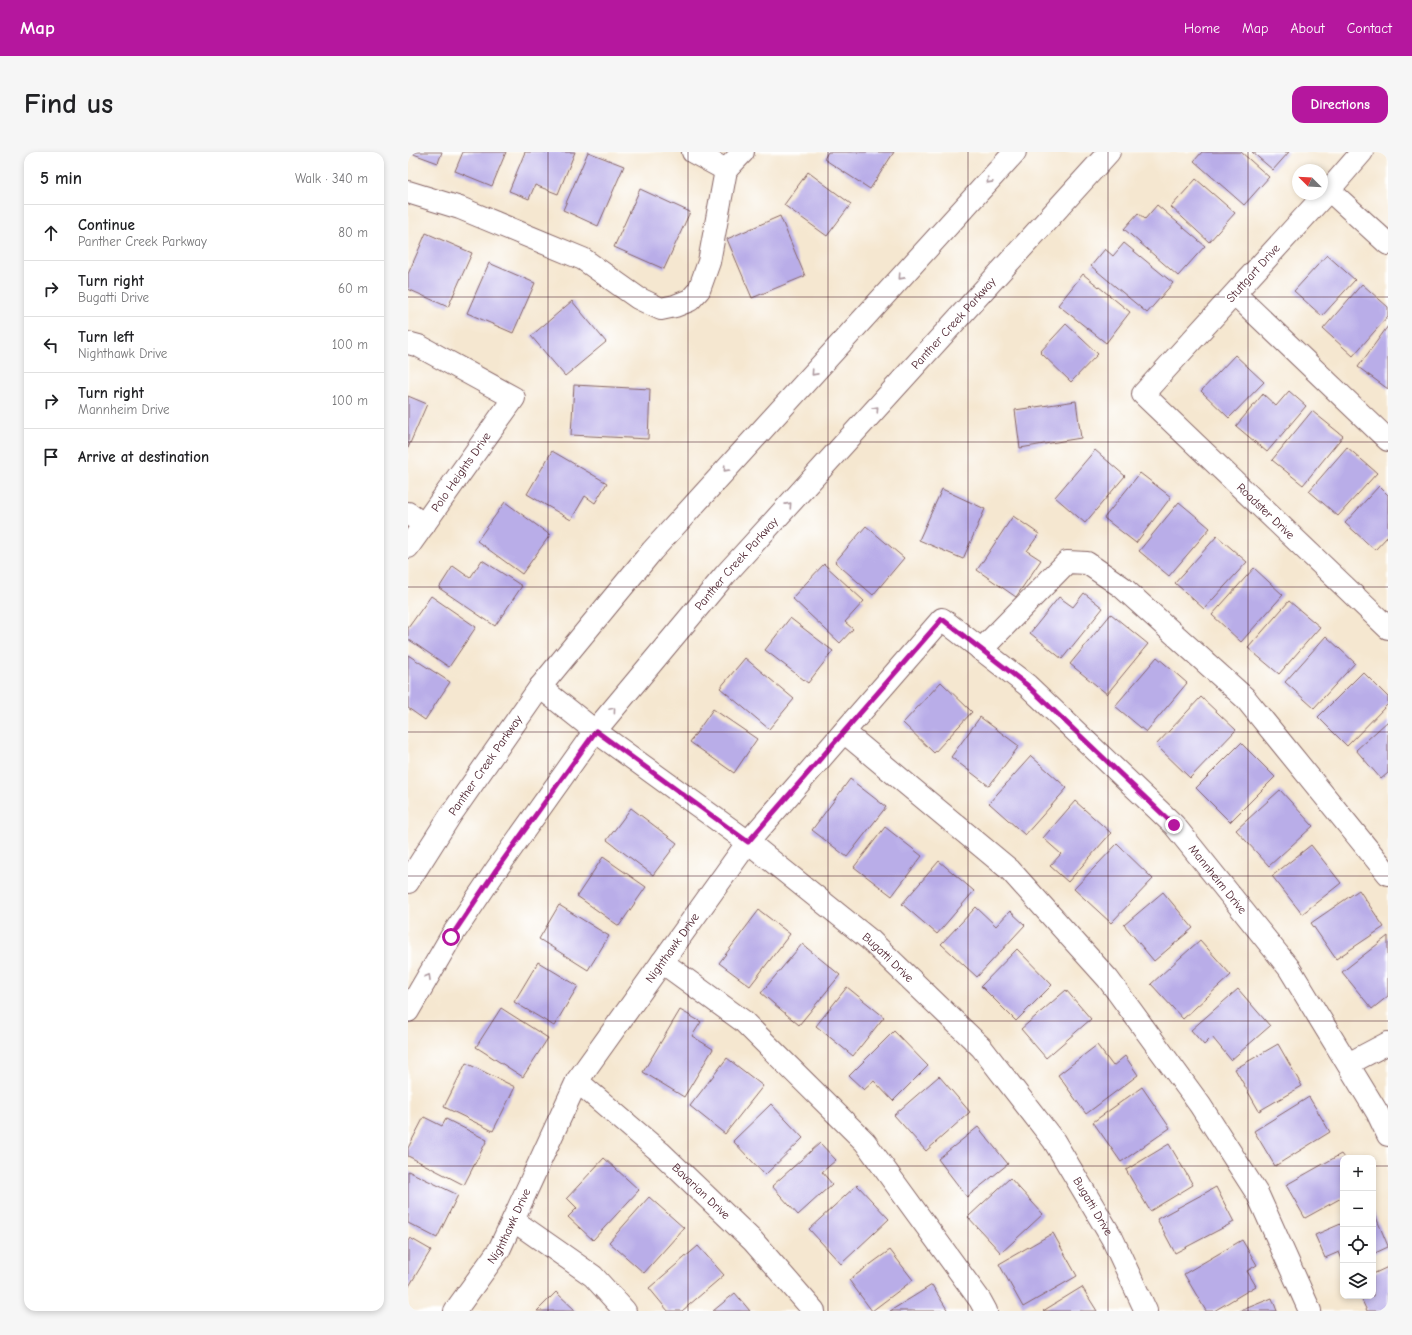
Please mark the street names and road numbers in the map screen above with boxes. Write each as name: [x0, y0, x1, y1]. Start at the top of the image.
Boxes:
street label: Stuttgart Drive: [1223, 241, 1283, 305]
street label: Panther Creek Parkway: [908, 274, 999, 372]
street label: Polo Heights Drive: [428, 429, 494, 515]
street label: Roadster Drive: [1234, 480, 1297, 542]
street label: Panther Creek Parkway: [692, 514, 781, 613]
street label: Panther Creek Parkway: [446, 712, 526, 818]
street label: Mannheim Drive: [1186, 842, 1250, 917]
street label: Nighthawk Drive: [643, 910, 702, 985]
street label: Bugatti Drive: [860, 930, 917, 985]
street label: Bavarian Drive: [669, 1160, 733, 1222]
street label: Bugatti Drive: [1070, 1174, 1116, 1238]
street label: Nighthawk Drive: [484, 1186, 533, 1267]

